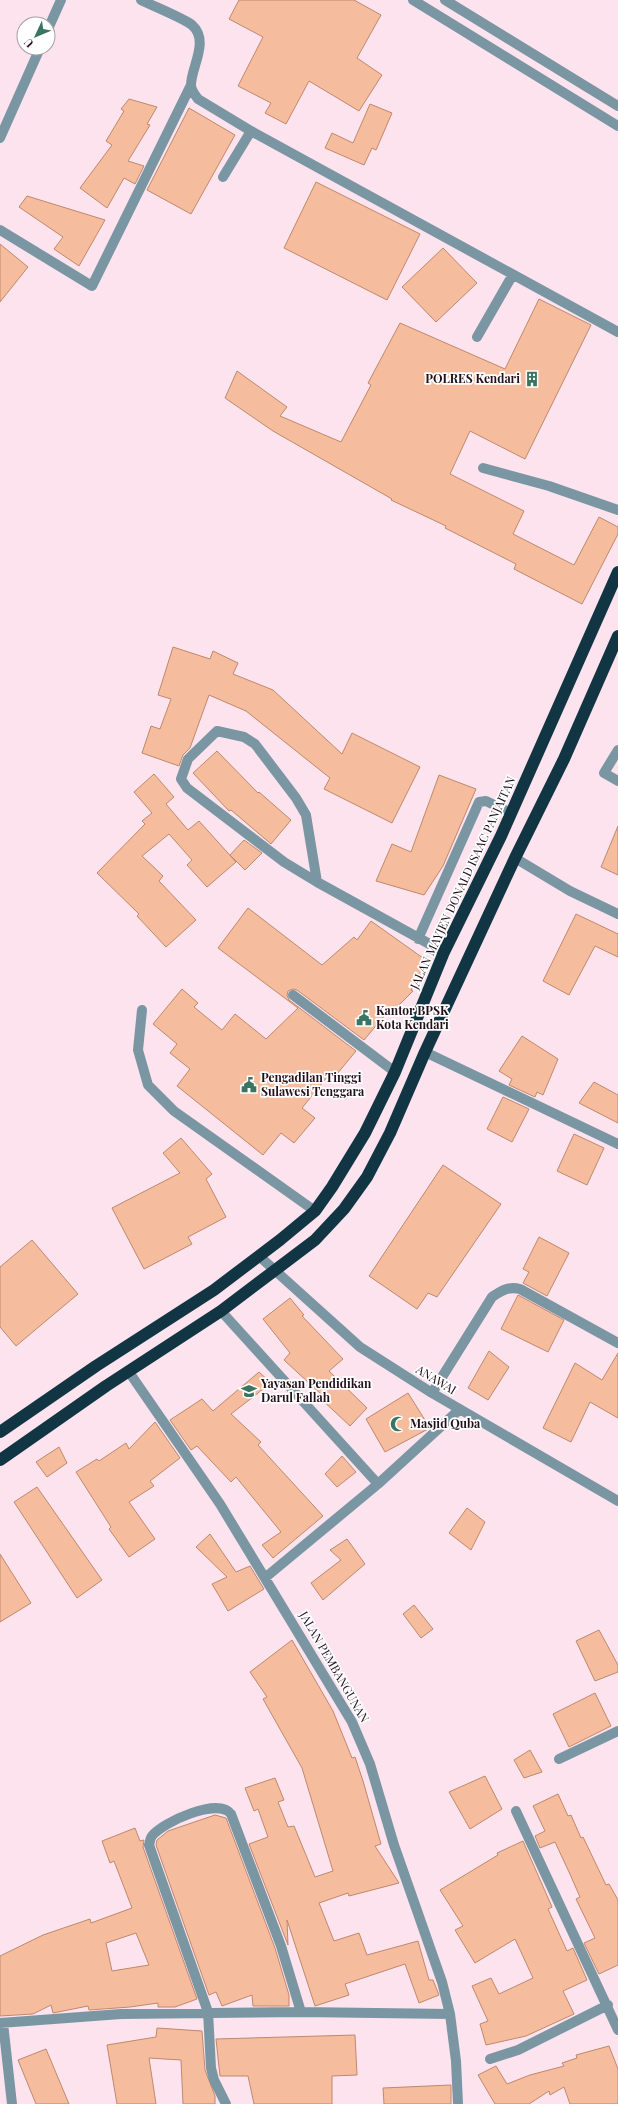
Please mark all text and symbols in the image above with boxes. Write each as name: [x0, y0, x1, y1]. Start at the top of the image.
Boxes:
north arrow: [16, 16, 56, 56]
text: U: [20, 35, 36, 51]
place label: POLRES Kendari: [425, 370, 520, 386]
building icon: POLRES Kendari: [523, 370, 541, 388]
street label: JALAN MAYJEN DONALD ISAAC PANJAITAN: [405, 773, 519, 992]
place label: Kantor BPSK Kota Kendari: [376, 1002, 449, 1032]
public building icon: Kantor BPSK Kota Kendari: [355, 1009, 373, 1027]
place label: Pengadilan Tinggi Sulawesi Tenggara: [261, 1069, 365, 1099]
public building icon: Pengadilan Tinggi Sulawesi Tenggara: [240, 1076, 258, 1094]
street label: ANAWAI: [413, 1360, 460, 1397]
place label: Yayasan Pendidikan Darul Fallah: [260, 1375, 372, 1405]
school or university icon: Yayasan Pendidikan Darul Fallah: [240, 1382, 258, 1400]
mosque icon: Masjid Quba: [389, 1415, 407, 1433]
place label: Masjid Quba: [410, 1415, 481, 1431]
street label: JALAN PEMBANGUNAN: [296, 1607, 373, 1725]

